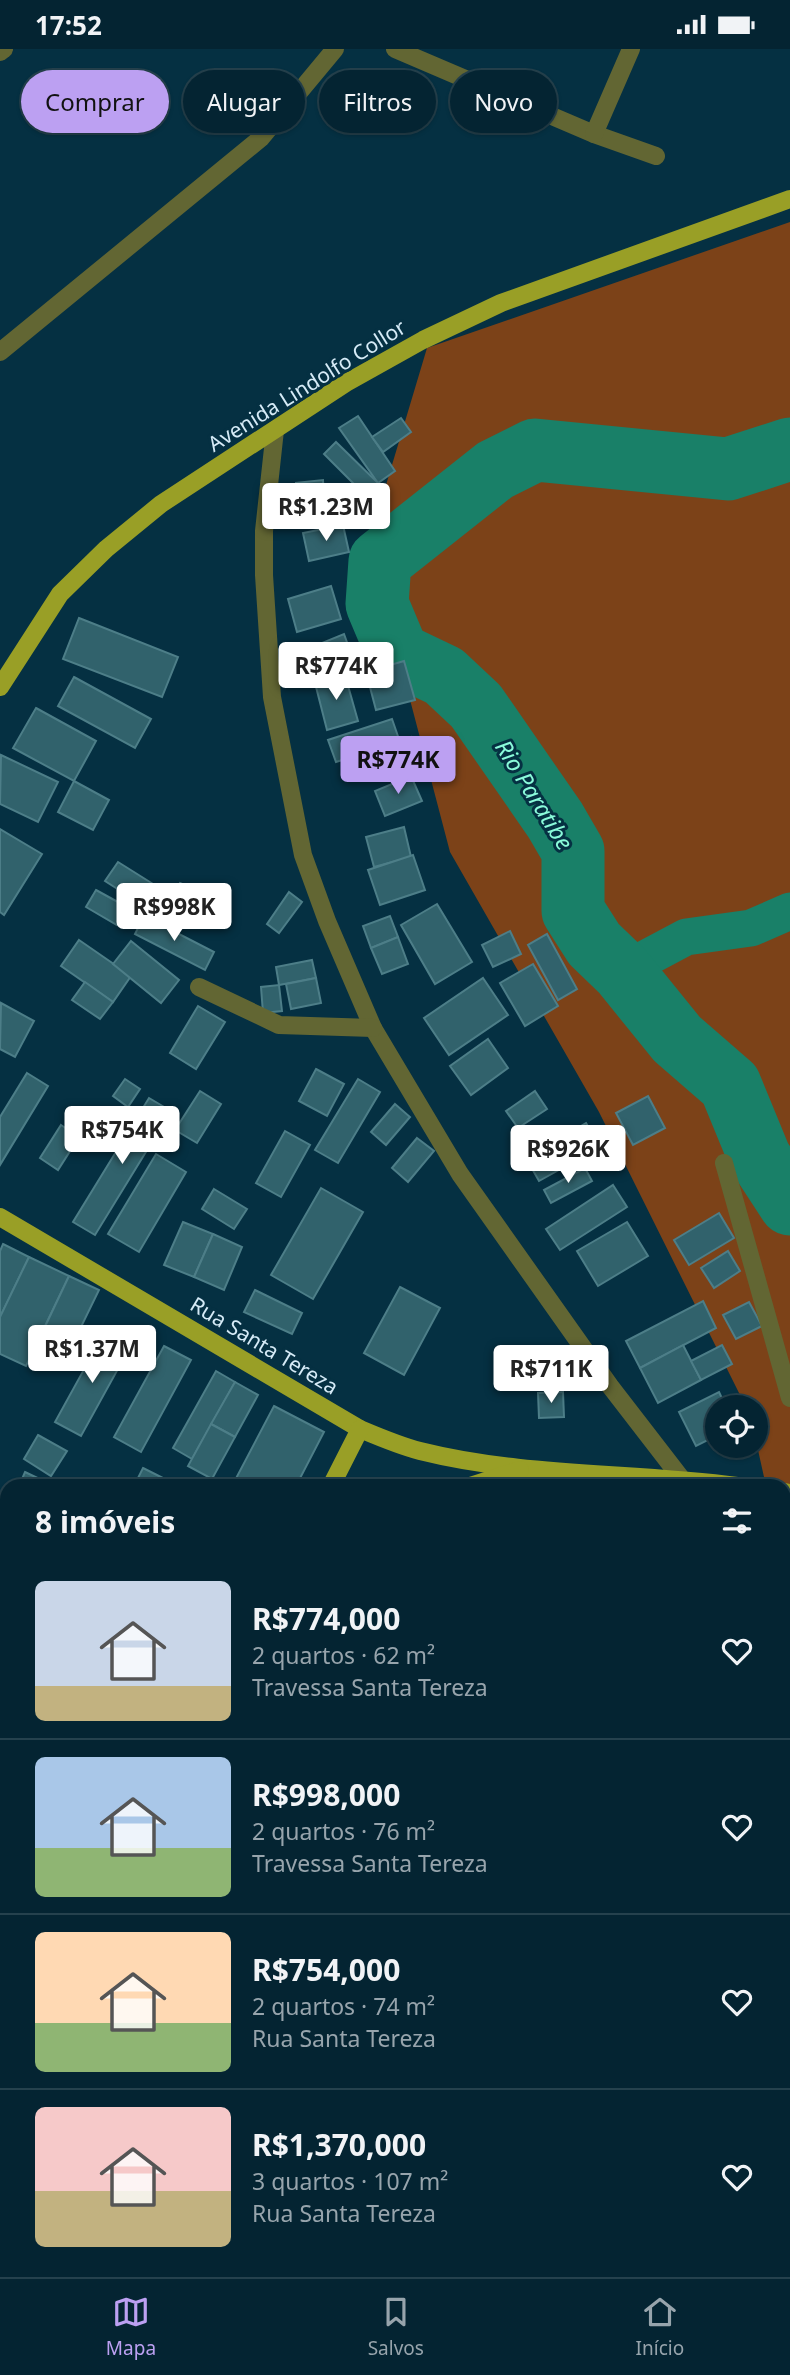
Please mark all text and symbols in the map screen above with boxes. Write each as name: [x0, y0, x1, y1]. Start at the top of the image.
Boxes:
text: 17:52: [35, 7, 102, 43]
chip: Comprar: [21, 70, 169, 133]
chip: Alugar: [183, 70, 305, 133]
chip: Filtros: [319, 70, 436, 133]
chip: Novo: [450, 70, 557, 133]
street label: Avenida Lindolfo Collor: [202, 313, 411, 458]
pin: R$1.23M: [261, 483, 391, 543]
text: R$1.23M: [278, 490, 374, 522]
pin: R$774K: [279, 643, 393, 702]
text: R$774K: [295, 649, 377, 681]
water label: Rio Paratibe: [488, 733, 581, 856]
pin: R$774K: [341, 737, 455, 796]
text: R$774K: [357, 743, 439, 775]
pin: R$998K: [117, 883, 231, 943]
text: R$998K: [133, 890, 215, 922]
pin: R$754K: [65, 1107, 179, 1166]
text: R$754K: [81, 1113, 163, 1145]
pin: R$926K: [511, 1125, 625, 1185]
text: R$926K: [527, 1132, 609, 1164]
street label: Rua Santa Tereza: [185, 1290, 344, 1400]
pin: R$1.37M: [27, 1325, 157, 1385]
text: R$1.37M: [44, 1332, 140, 1364]
pin: R$711K: [494, 1345, 608, 1405]
text: R$711K: [510, 1352, 592, 1384]
map controls: [705, 1395, 768, 1458]
button: locate: [705, 1395, 768, 1458]
text: 8 imóveis: [35, 1501, 175, 1542]
icon: filters: [718, 1502, 756, 1540]
text: R$774,000: [252, 1598, 400, 1639]
icon: home: [91, 1609, 175, 1693]
icon: heart: [718, 1632, 756, 1670]
text: 2 quartos · 62 m²: [252, 1639, 435, 1671]
text: Travessa Santa Tereza: [252, 1671, 488, 1703]
text: R$998,000: [252, 1774, 400, 1815]
icon: home: [91, 1785, 175, 1869]
icon: heart: [718, 1808, 756, 1846]
text: 2 quartos · 76 m²: [252, 1815, 435, 1847]
text: Travessa Santa Tereza: [252, 1847, 488, 1879]
text: R$754,000: [252, 1949, 400, 1990]
icon: home: [91, 1960, 175, 2044]
icon: heart: [718, 1983, 756, 2021]
text: 2 quartos · 74 m²: [252, 1990, 435, 2022]
text: Rua Santa Tereza: [252, 2022, 436, 2054]
text: R$1,370,000: [252, 2124, 426, 2165]
icon: home: [91, 2135, 175, 2219]
icon: heart: [718, 2158, 756, 2196]
text: 3 quartos · 107 m²: [252, 2165, 448, 2197]
text: Rua Santa Tereza: [252, 2197, 436, 2229]
tab: Mapa: [106, 2293, 156, 2361]
tab: Salvos: [368, 2293, 424, 2361]
tab: Início: [636, 2293, 684, 2361]

